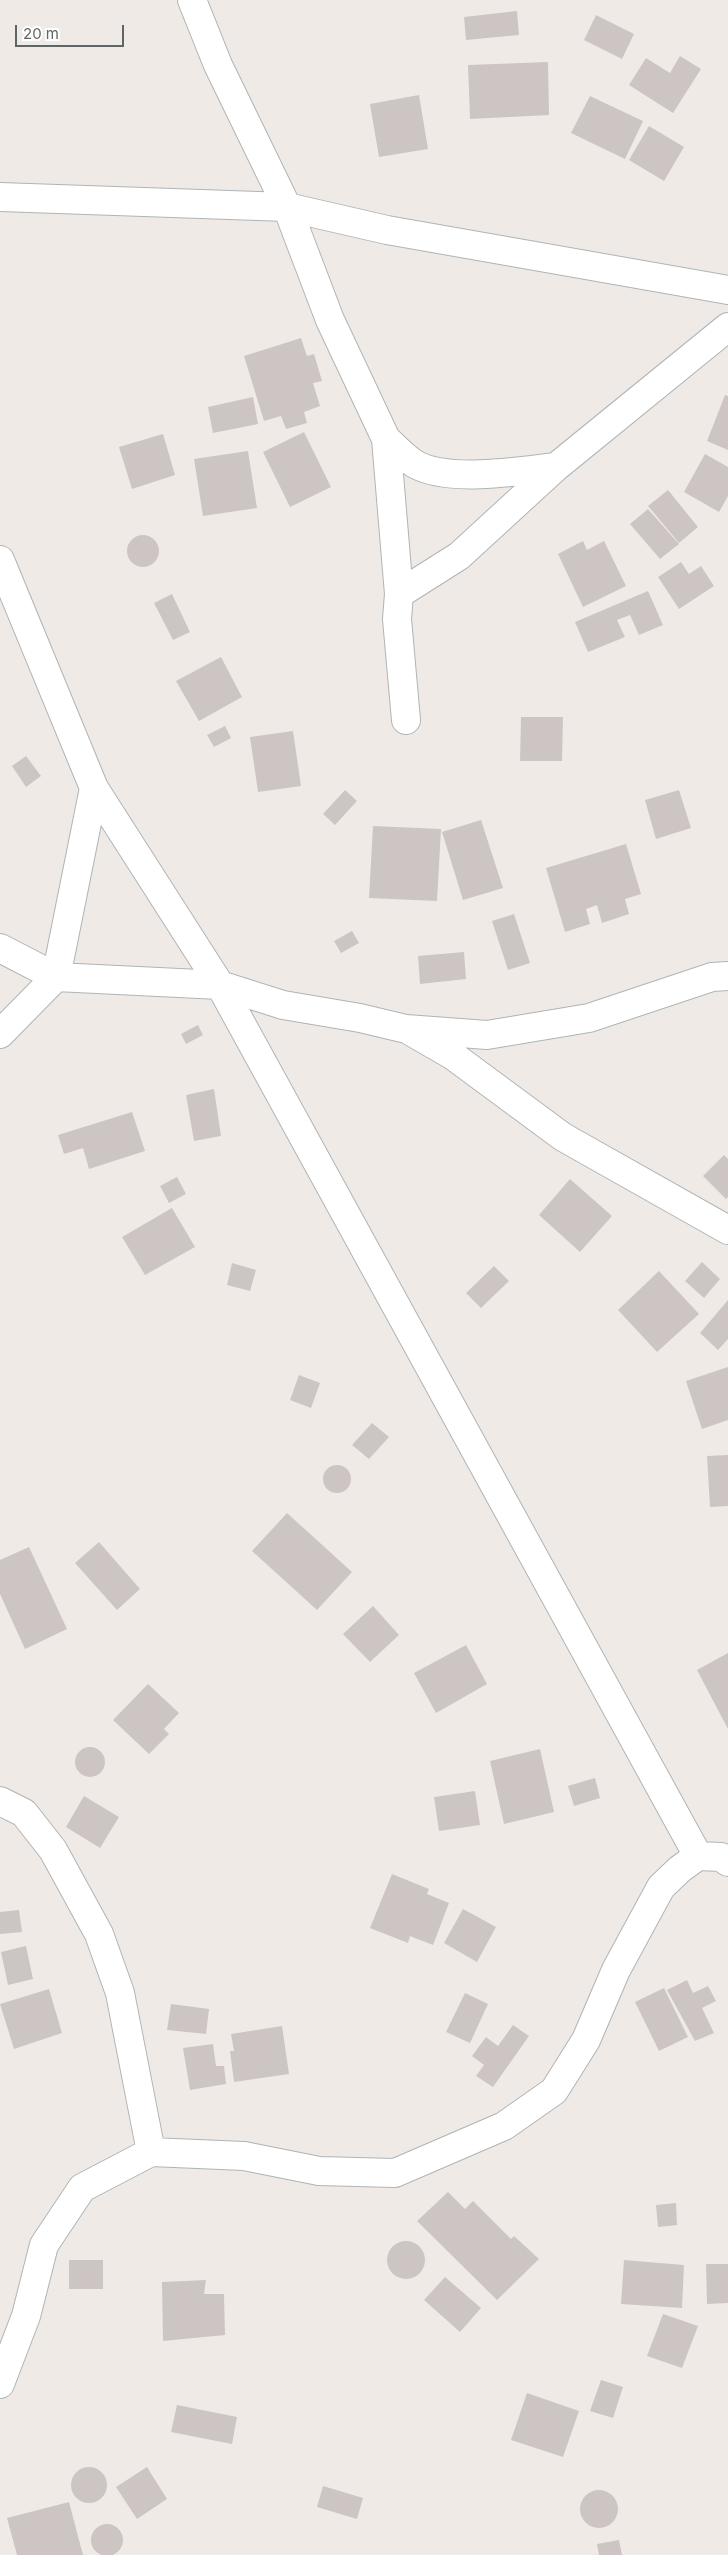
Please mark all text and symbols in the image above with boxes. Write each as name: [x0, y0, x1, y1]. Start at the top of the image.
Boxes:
scale bar: [18, 15, 126, 47]
text: 20 m: [23, 24, 59, 43]

